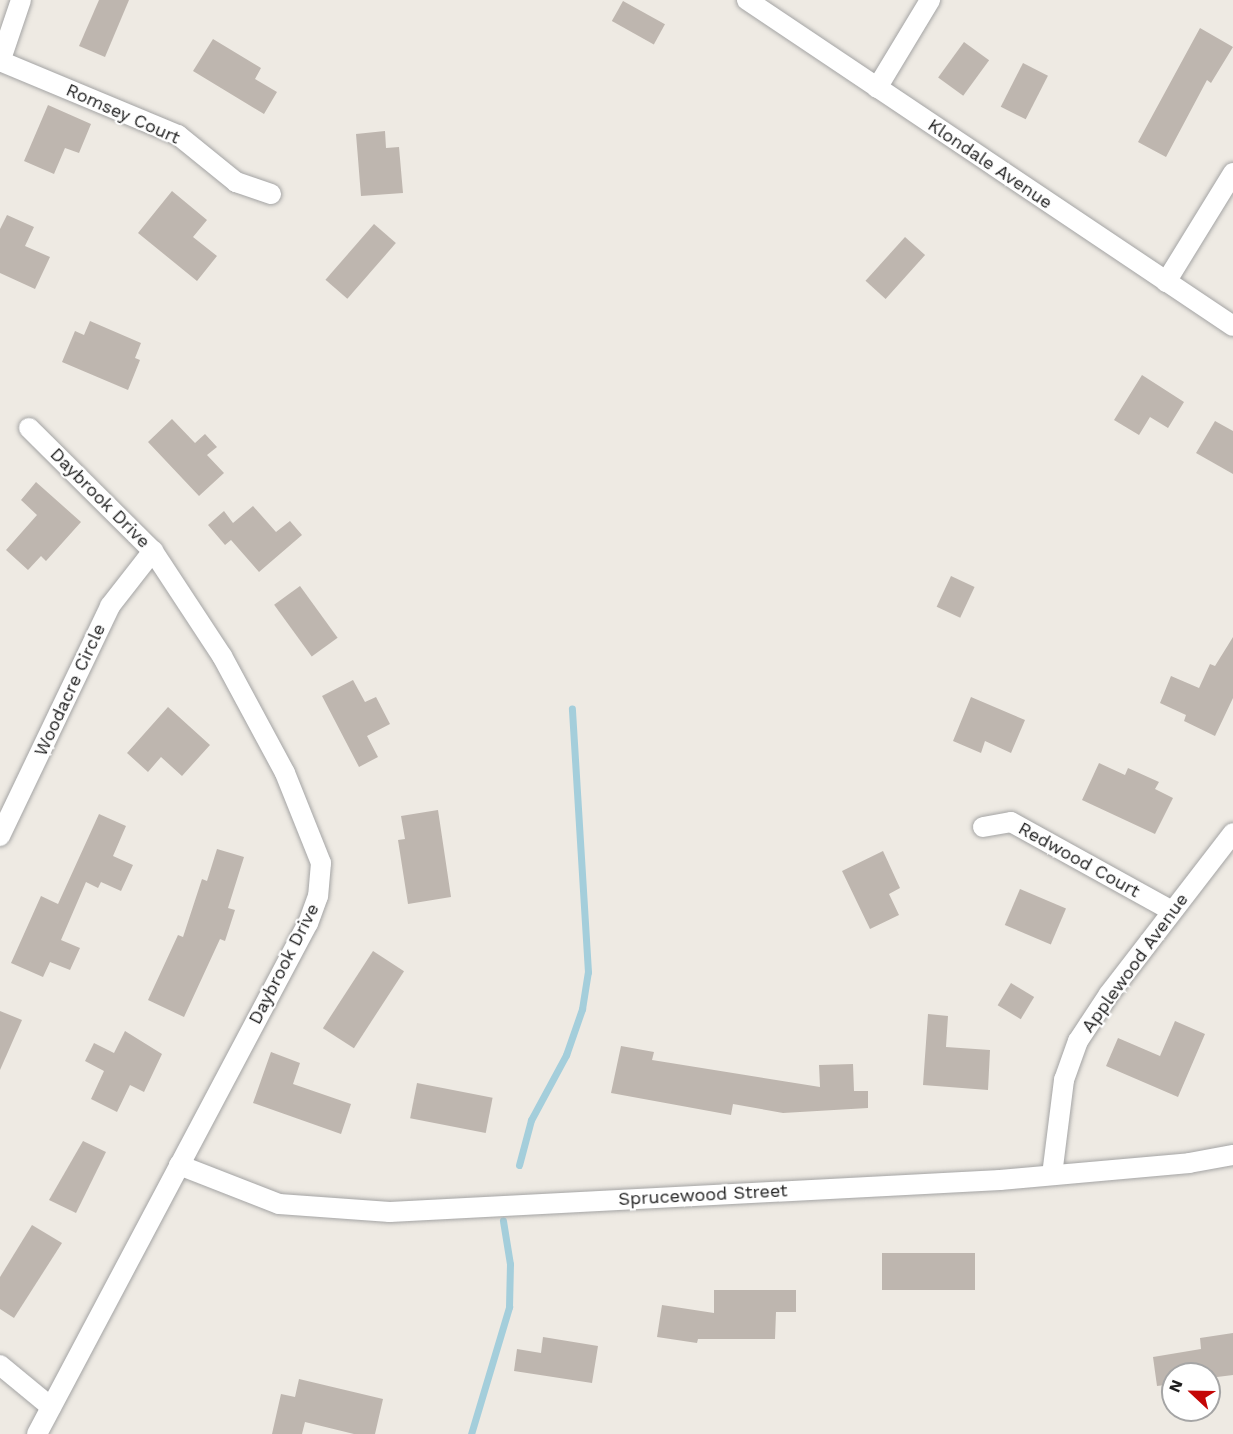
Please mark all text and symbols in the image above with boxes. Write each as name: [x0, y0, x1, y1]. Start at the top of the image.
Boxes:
street label: Romsey Court: [62, 79, 184, 149]
street label: Klondale Avenue: [923, 114, 1057, 214]
street label: Daybrook Drive: [45, 443, 155, 553]
street label: Woodacre Circle: [30, 620, 110, 760]
street label: Redwood Court: [1014, 818, 1144, 902]
street label: Applewood Avenue: [1077, 889, 1193, 1037]
street label: Daybrook Drive: [244, 900, 324, 1028]
street label: Sprucewood Street: [618, 1180, 788, 1210]
north arrow: [1161, 1362, 1221, 1422]
text: N: [1165, 1377, 1187, 1395]

